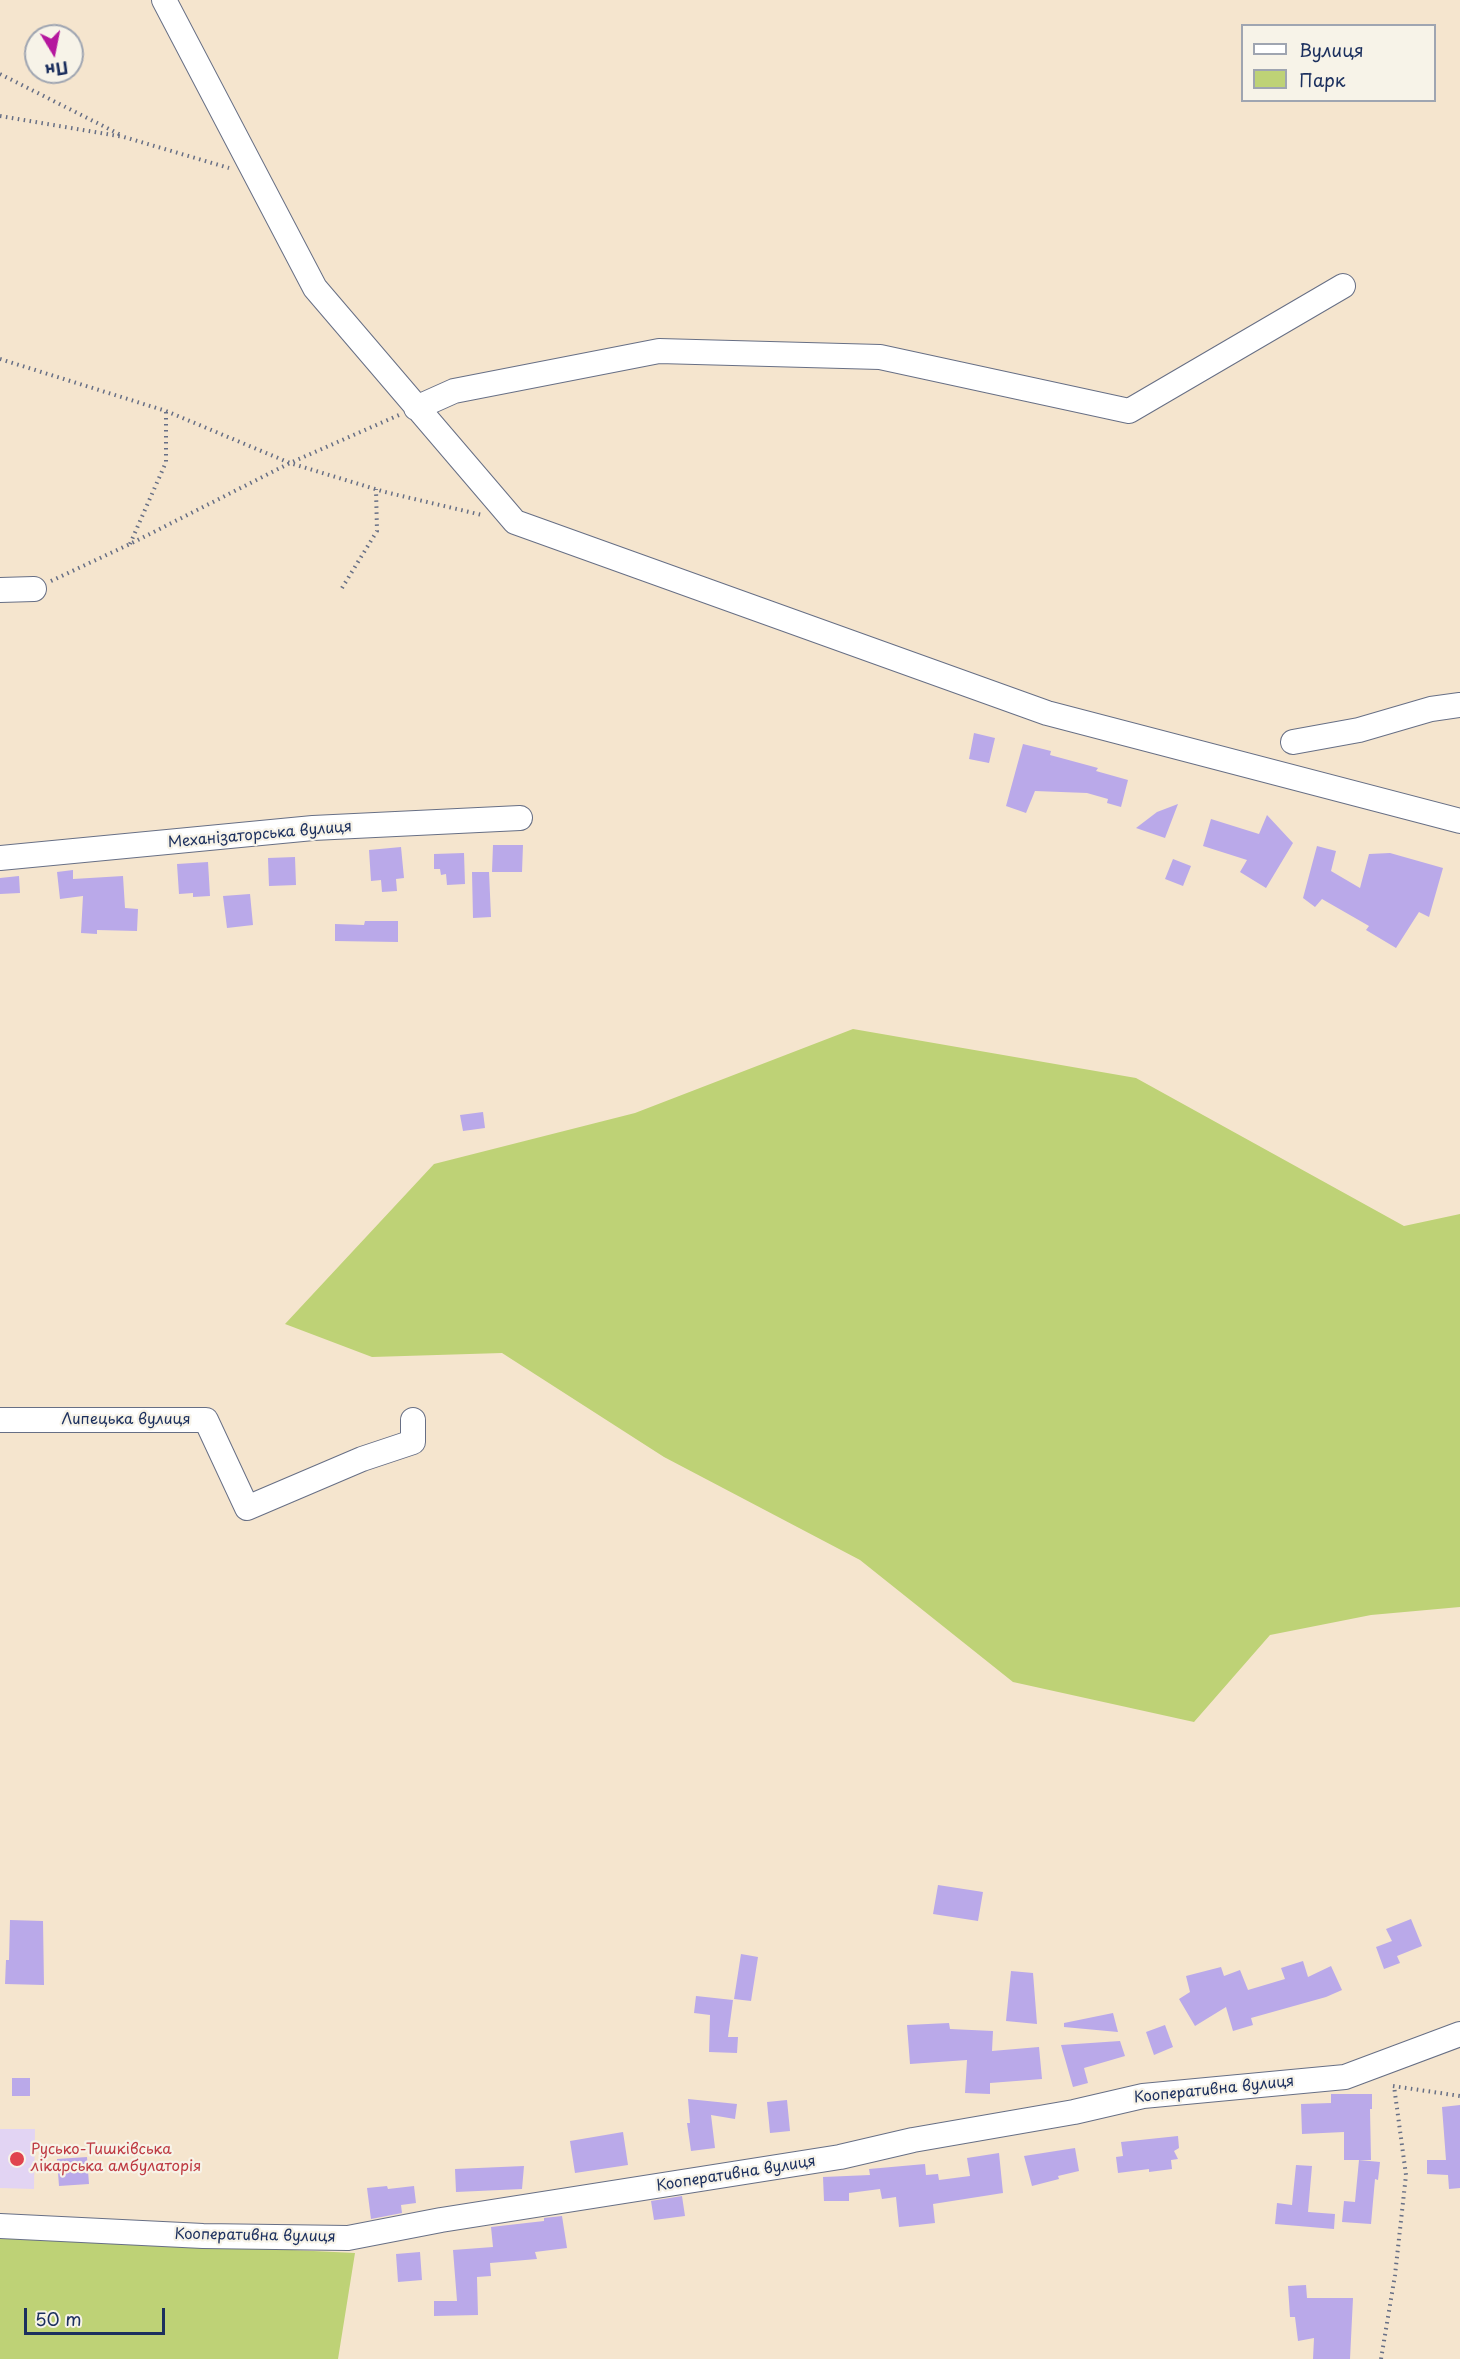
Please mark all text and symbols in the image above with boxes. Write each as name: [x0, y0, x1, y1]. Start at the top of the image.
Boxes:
north arrow: [24, 24, 84, 84]
legend: [1241, 24, 1436, 102]
text: Вулиця: [1299, 36, 1364, 63]
text: Пн: [43, 56, 70, 84]
text: Парк: [1299, 66, 1345, 93]
street label: Механізаторська вулиця: [167, 818, 353, 852]
street label: Липецька вулиця: [61, 1411, 191, 1429]
street label: Кооперативна вулиця: [1133, 2073, 1295, 2107]
place label: Русько-Тишківська лікарська амбулаторія: [31, 2141, 201, 2176]
marker: Русько-Тишківська лікарська амбулаторія: [8, 2150, 26, 2168]
street label: Кооперативна вулиця: [655, 2153, 817, 2195]
street label: Кооперативна вулиця: [174, 2226, 336, 2246]
scale bar: [27, 2296, 168, 2334]
text: 50 m: [35, 2305, 82, 2332]

